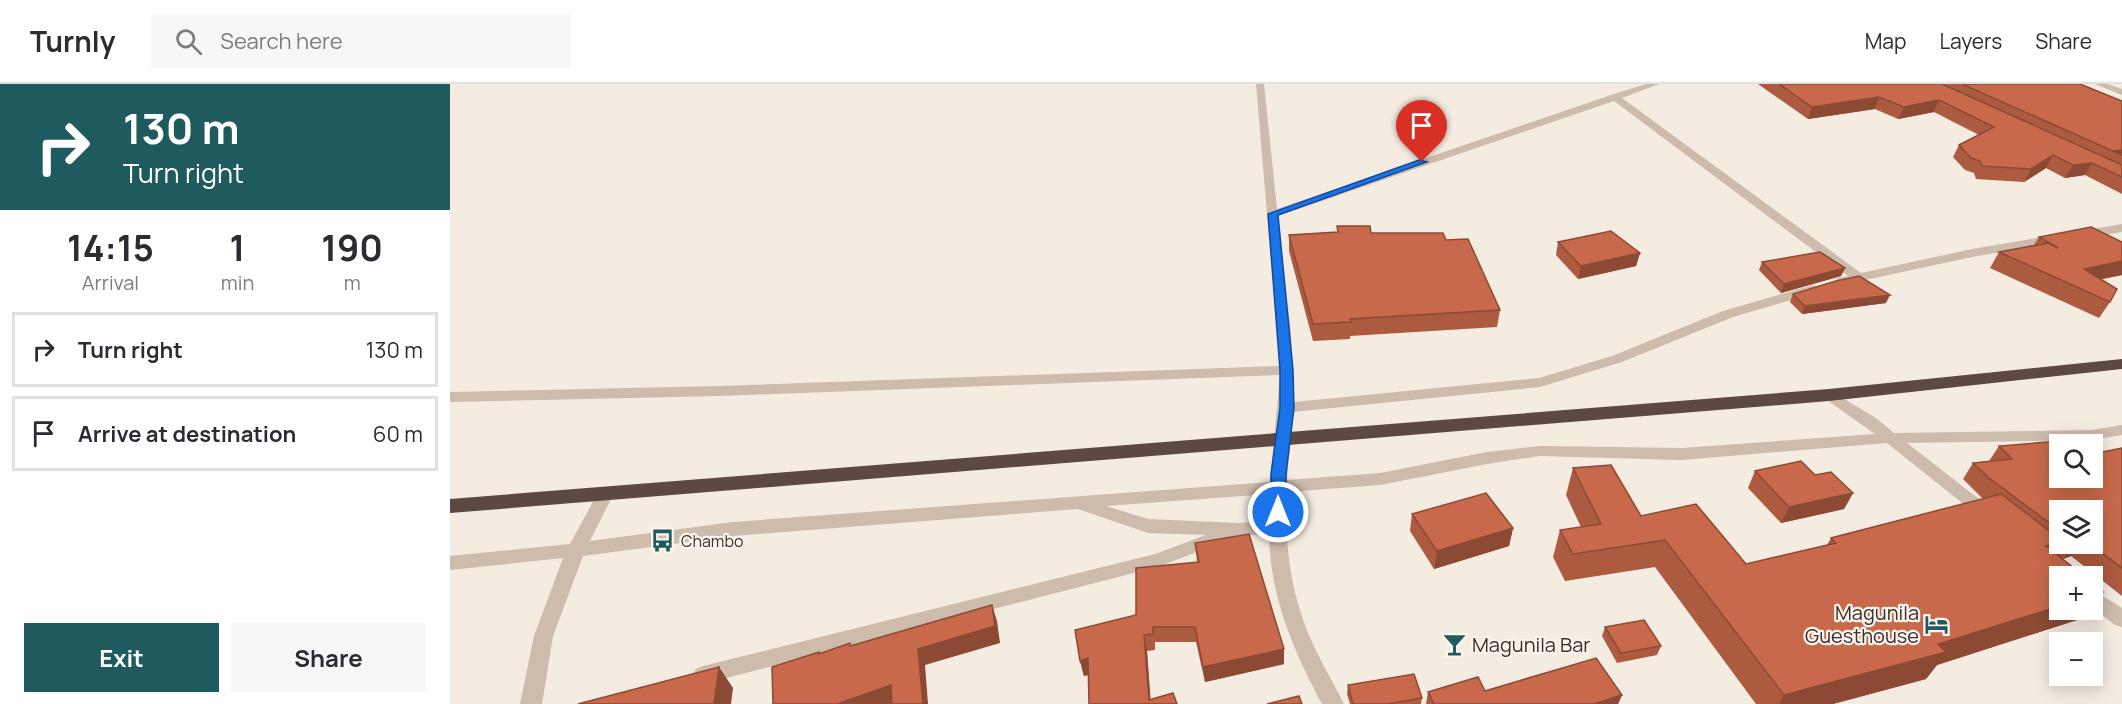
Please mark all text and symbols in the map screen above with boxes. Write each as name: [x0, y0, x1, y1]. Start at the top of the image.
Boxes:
search box: [151, 14, 571, 68]
text: Turnly: [30, 22, 115, 60]
icon: search: [172, 25, 205, 58]
text: Search here: [220, 26, 343, 56]
text: Map: [1865, 27, 1906, 55]
text: Layers: [1939, 27, 2002, 55]
text: Share: [2035, 27, 2092, 55]
text: 130 m: [123, 99, 240, 157]
pin: [1396, 100, 1447, 162]
icon: right: [24, 108, 102, 186]
icon: arrive: [1405, 109, 1438, 142]
text: Turn right: [123, 154, 244, 191]
text: 14:15: [67, 223, 154, 272]
text: 1: [230, 223, 245, 272]
text: 190: [321, 223, 383, 272]
text: Arrival: [82, 269, 139, 296]
text: min: [221, 269, 254, 296]
text: m: [344, 269, 361, 296]
icon: right: [27, 333, 60, 366]
text: Turn right: [78, 335, 183, 365]
text: 130 m: [366, 335, 423, 365]
icon: arrive: [27, 417, 60, 450]
text: Arrive at destination: [78, 419, 296, 449]
text: 60 m: [373, 419, 423, 449]
map controls: [2049, 434, 2103, 686]
button: search: [2049, 434, 2103, 488]
position arrow: [1246, 480, 1310, 544]
button: layers: [2049, 500, 2103, 554]
bus stop icon: Chambo: [650, 528, 676, 554]
place label: Chambo: [681, 530, 743, 552]
button: +: [2049, 566, 2103, 620]
place label: Magunila Guesthouse: [1805, 599, 1919, 649]
hotel icon: Magunila Guesthouse: [1924, 611, 1950, 637]
button: Exit: [24, 623, 219, 692]
button: Share: [231, 623, 426, 692]
bar icon: Magunila Bar: [1441, 631, 1467, 657]
place label: Magunila Bar: [1472, 631, 1591, 658]
button: −: [2049, 632, 2103, 686]

